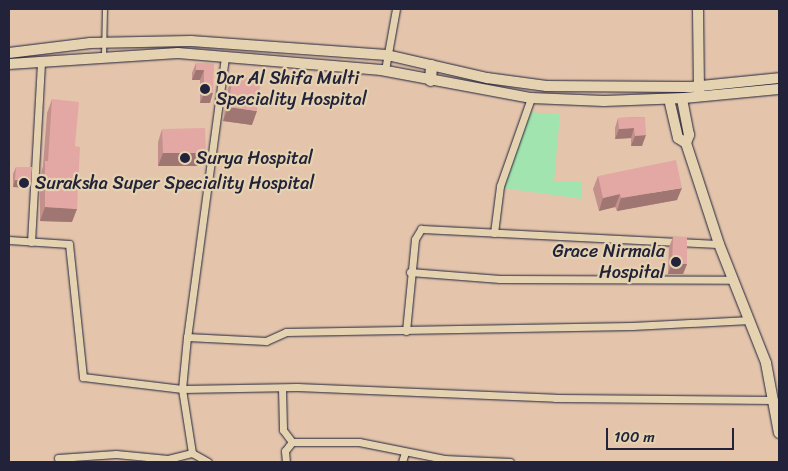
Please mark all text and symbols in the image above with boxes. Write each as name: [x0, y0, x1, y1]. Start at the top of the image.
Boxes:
place label: Dar Al Shifa Multi Speciality Hospital: [216, 68, 367, 110]
marker: Dar Al Shifa Multi Speciality Hospital: [198, 82, 212, 96]
place label: Surya Hospital: [196, 147, 313, 169]
marker: Surya Hospital: [178, 151, 192, 165]
place label: Suraksha Super Speciality Hospital: [35, 172, 315, 194]
marker: Suraksha Super Speciality Hospital: [17, 176, 31, 190]
place label: Grace Nirmala Hospital: [553, 241, 665, 284]
marker: Grace Nirmala Hospital: [669, 255, 683, 269]
scale bar: [608, 418, 736, 450]
text: 100 m: [614, 424, 655, 450]

